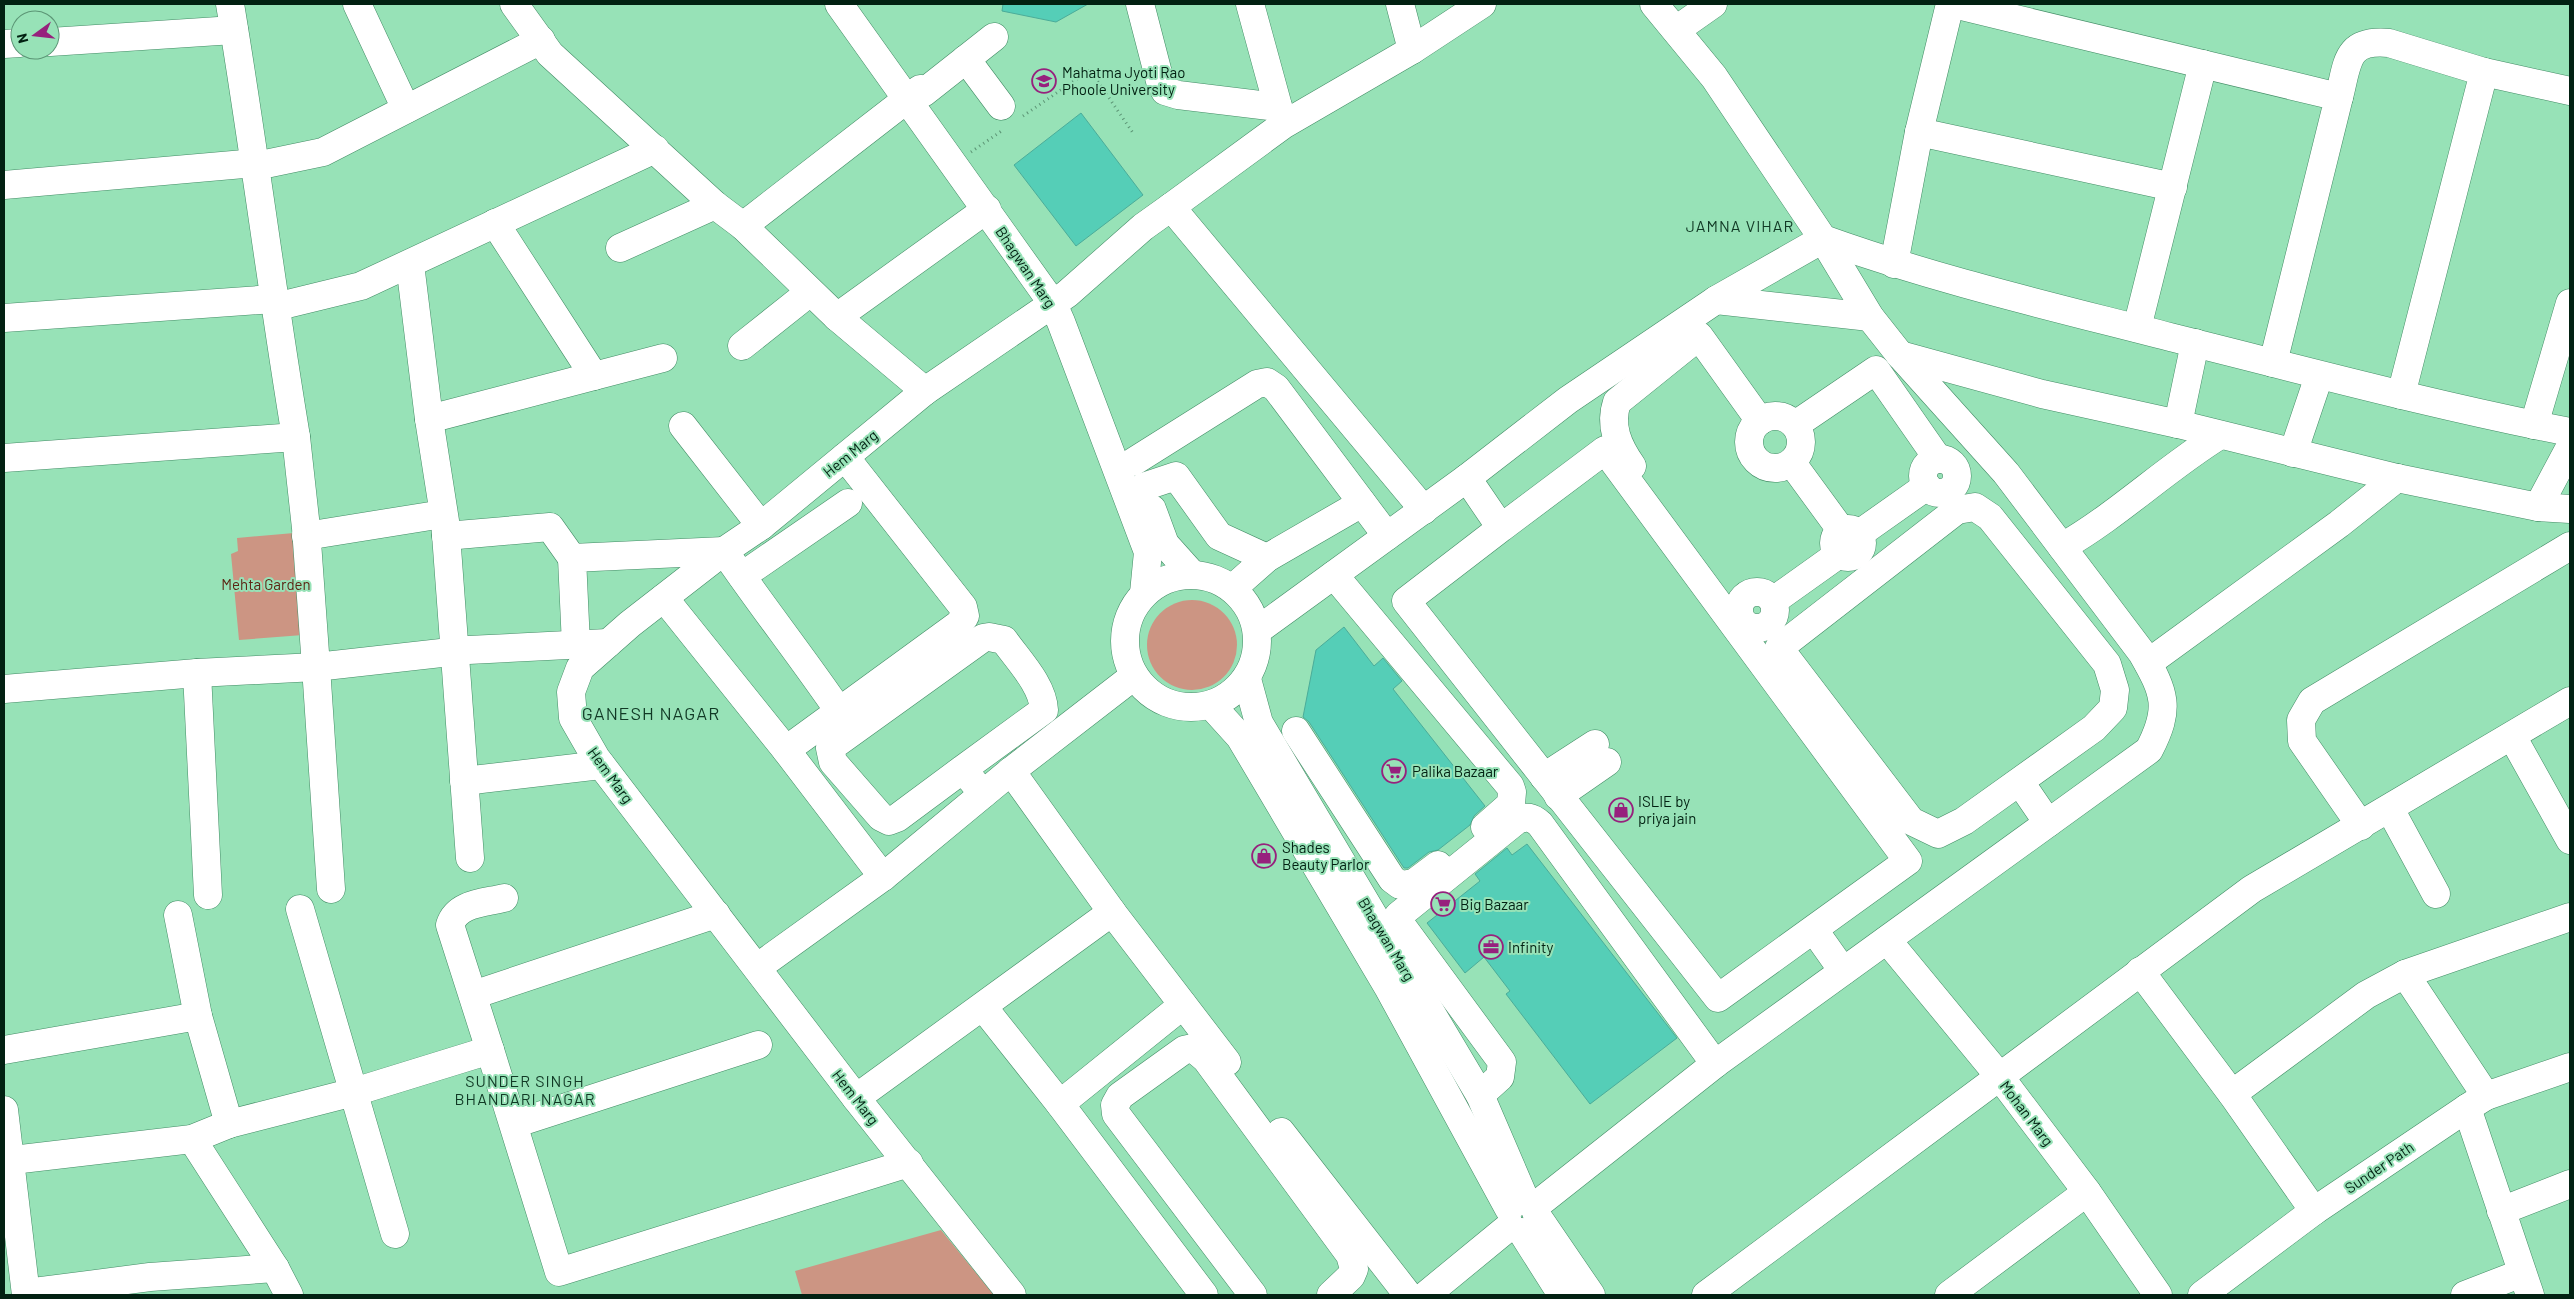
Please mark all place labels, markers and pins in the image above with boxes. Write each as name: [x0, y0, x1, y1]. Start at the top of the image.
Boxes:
place label: Mahatma Jyoti Rao Phoole University: [1062, 63, 1185, 98]
school or university icon: Mahatma Jyoti Rao Phoole University: [1031, 68, 1057, 94]
supermarket icon: Palika Bazaar: [1381, 758, 1407, 784]
place label: Palika Bazaar: [1412, 762, 1499, 780]
place label: ISLIE by priya jain: [1638, 792, 1696, 827]
shop icon: ISLIE by priya jain: [1608, 797, 1634, 823]
place label: Shades Beauty Parlor: [1282, 838, 1370, 873]
shop icon: Shades Beauty Parlor: [1251, 843, 1277, 869]
supermarket icon: Big Bazaar: [1430, 891, 1456, 917]
place label: Big Bazaar: [1460, 895, 1529, 913]
office icon: Infinity: [1478, 934, 1504, 960]
place label: Infinity: [1508, 938, 1554, 956]

